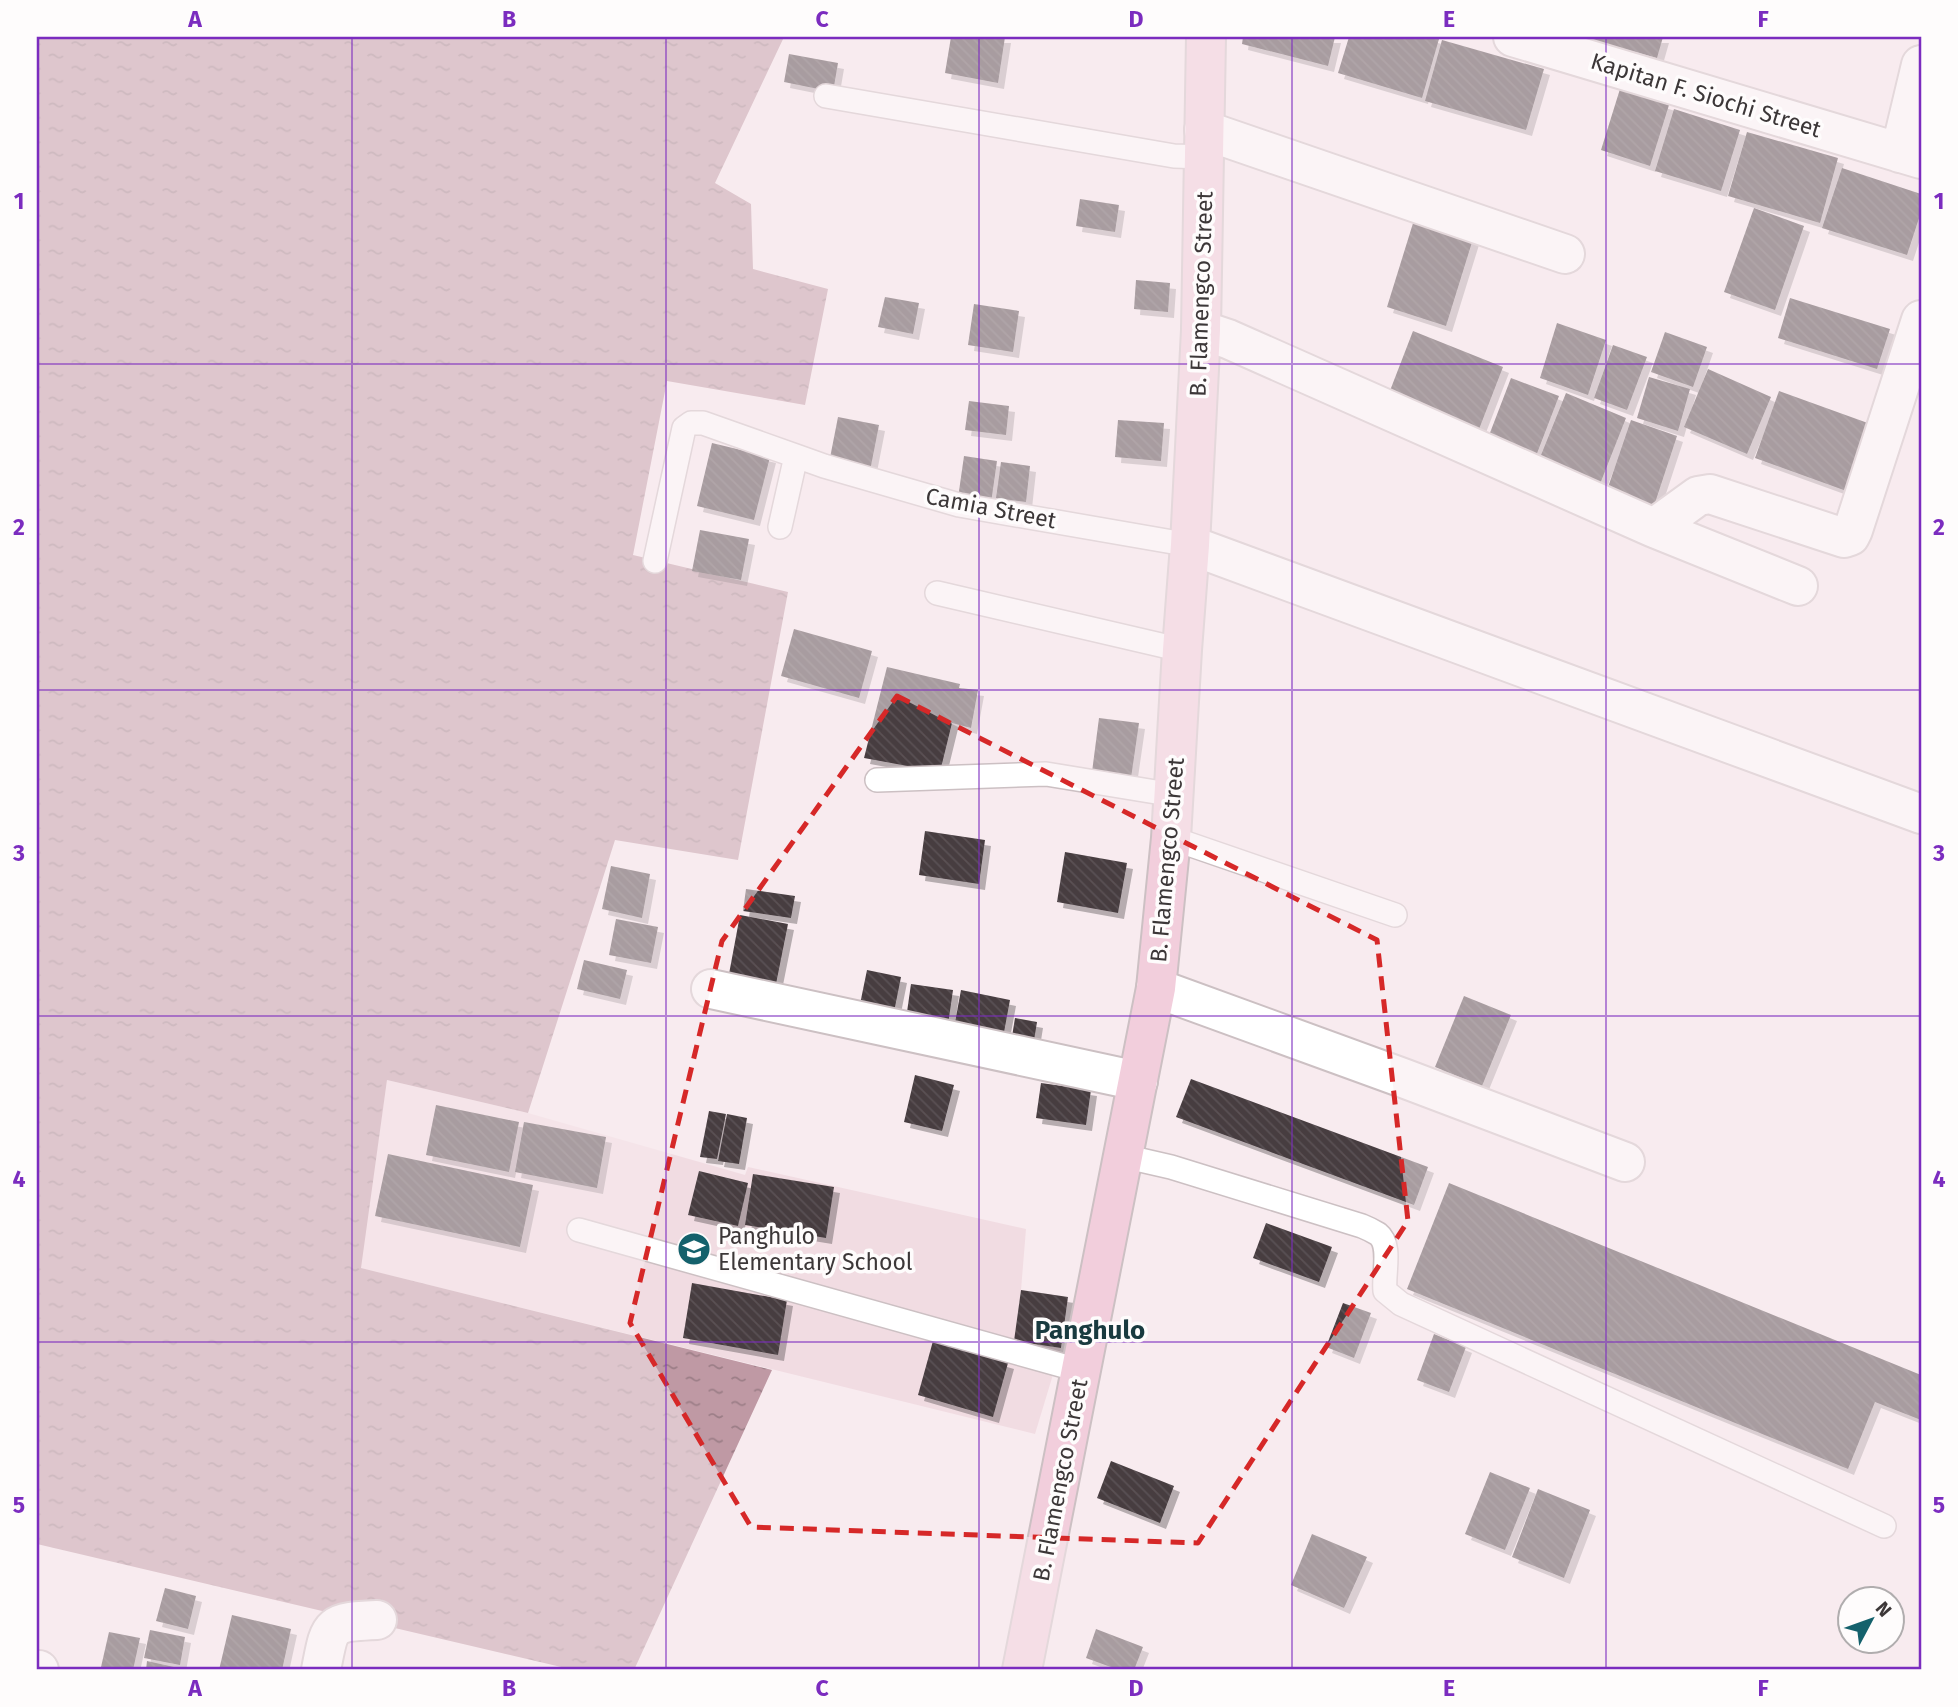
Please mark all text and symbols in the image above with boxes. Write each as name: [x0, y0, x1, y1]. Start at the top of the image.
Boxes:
text: A: [187, 5, 202, 33]
text: B: [502, 5, 516, 33]
text: C: [815, 5, 829, 33]
text: D: [1129, 5, 1144, 33]
text: E: [1443, 5, 1455, 33]
text: F: [1757, 5, 1769, 33]
street label: Kapitan F. Siochi Street: [1588, 47, 1825, 144]
text: 1: [14, 187, 24, 215]
text: 1: [1934, 187, 1944, 215]
street label: B. Flamengco Street: [1183, 190, 1219, 397]
street label: Camia Street: [923, 482, 1059, 535]
text: 2: [13, 513, 25, 541]
text: 2: [1933, 513, 1945, 541]
street label: B. Flamengco Street: [1144, 756, 1190, 964]
text: 3: [12, 839, 25, 867]
text: 3: [1932, 839, 1945, 867]
text: 4: [13, 1165, 26, 1193]
text: 4: [1933, 1165, 1946, 1193]
place label: Panghulo Elementary School: [718, 1222, 913, 1276]
school or university icon: Panghulo Elementary School: [675, 1230, 713, 1268]
district label: Panghulo: [1035, 1315, 1145, 1346]
street label: B. Flamengco Street: [1027, 1376, 1093, 1584]
text: 5: [13, 1491, 25, 1519]
text: 5: [1933, 1491, 1945, 1519]
north arrow: [1836, 1584, 1906, 1654]
text: N: [1871, 1597, 1896, 1621]
text: A: [187, 1674, 202, 1702]
text: B: [502, 1674, 516, 1702]
text: C: [815, 1674, 829, 1702]
text: D: [1129, 1674, 1144, 1702]
text: E: [1443, 1674, 1455, 1702]
text: F: [1757, 1674, 1769, 1702]

